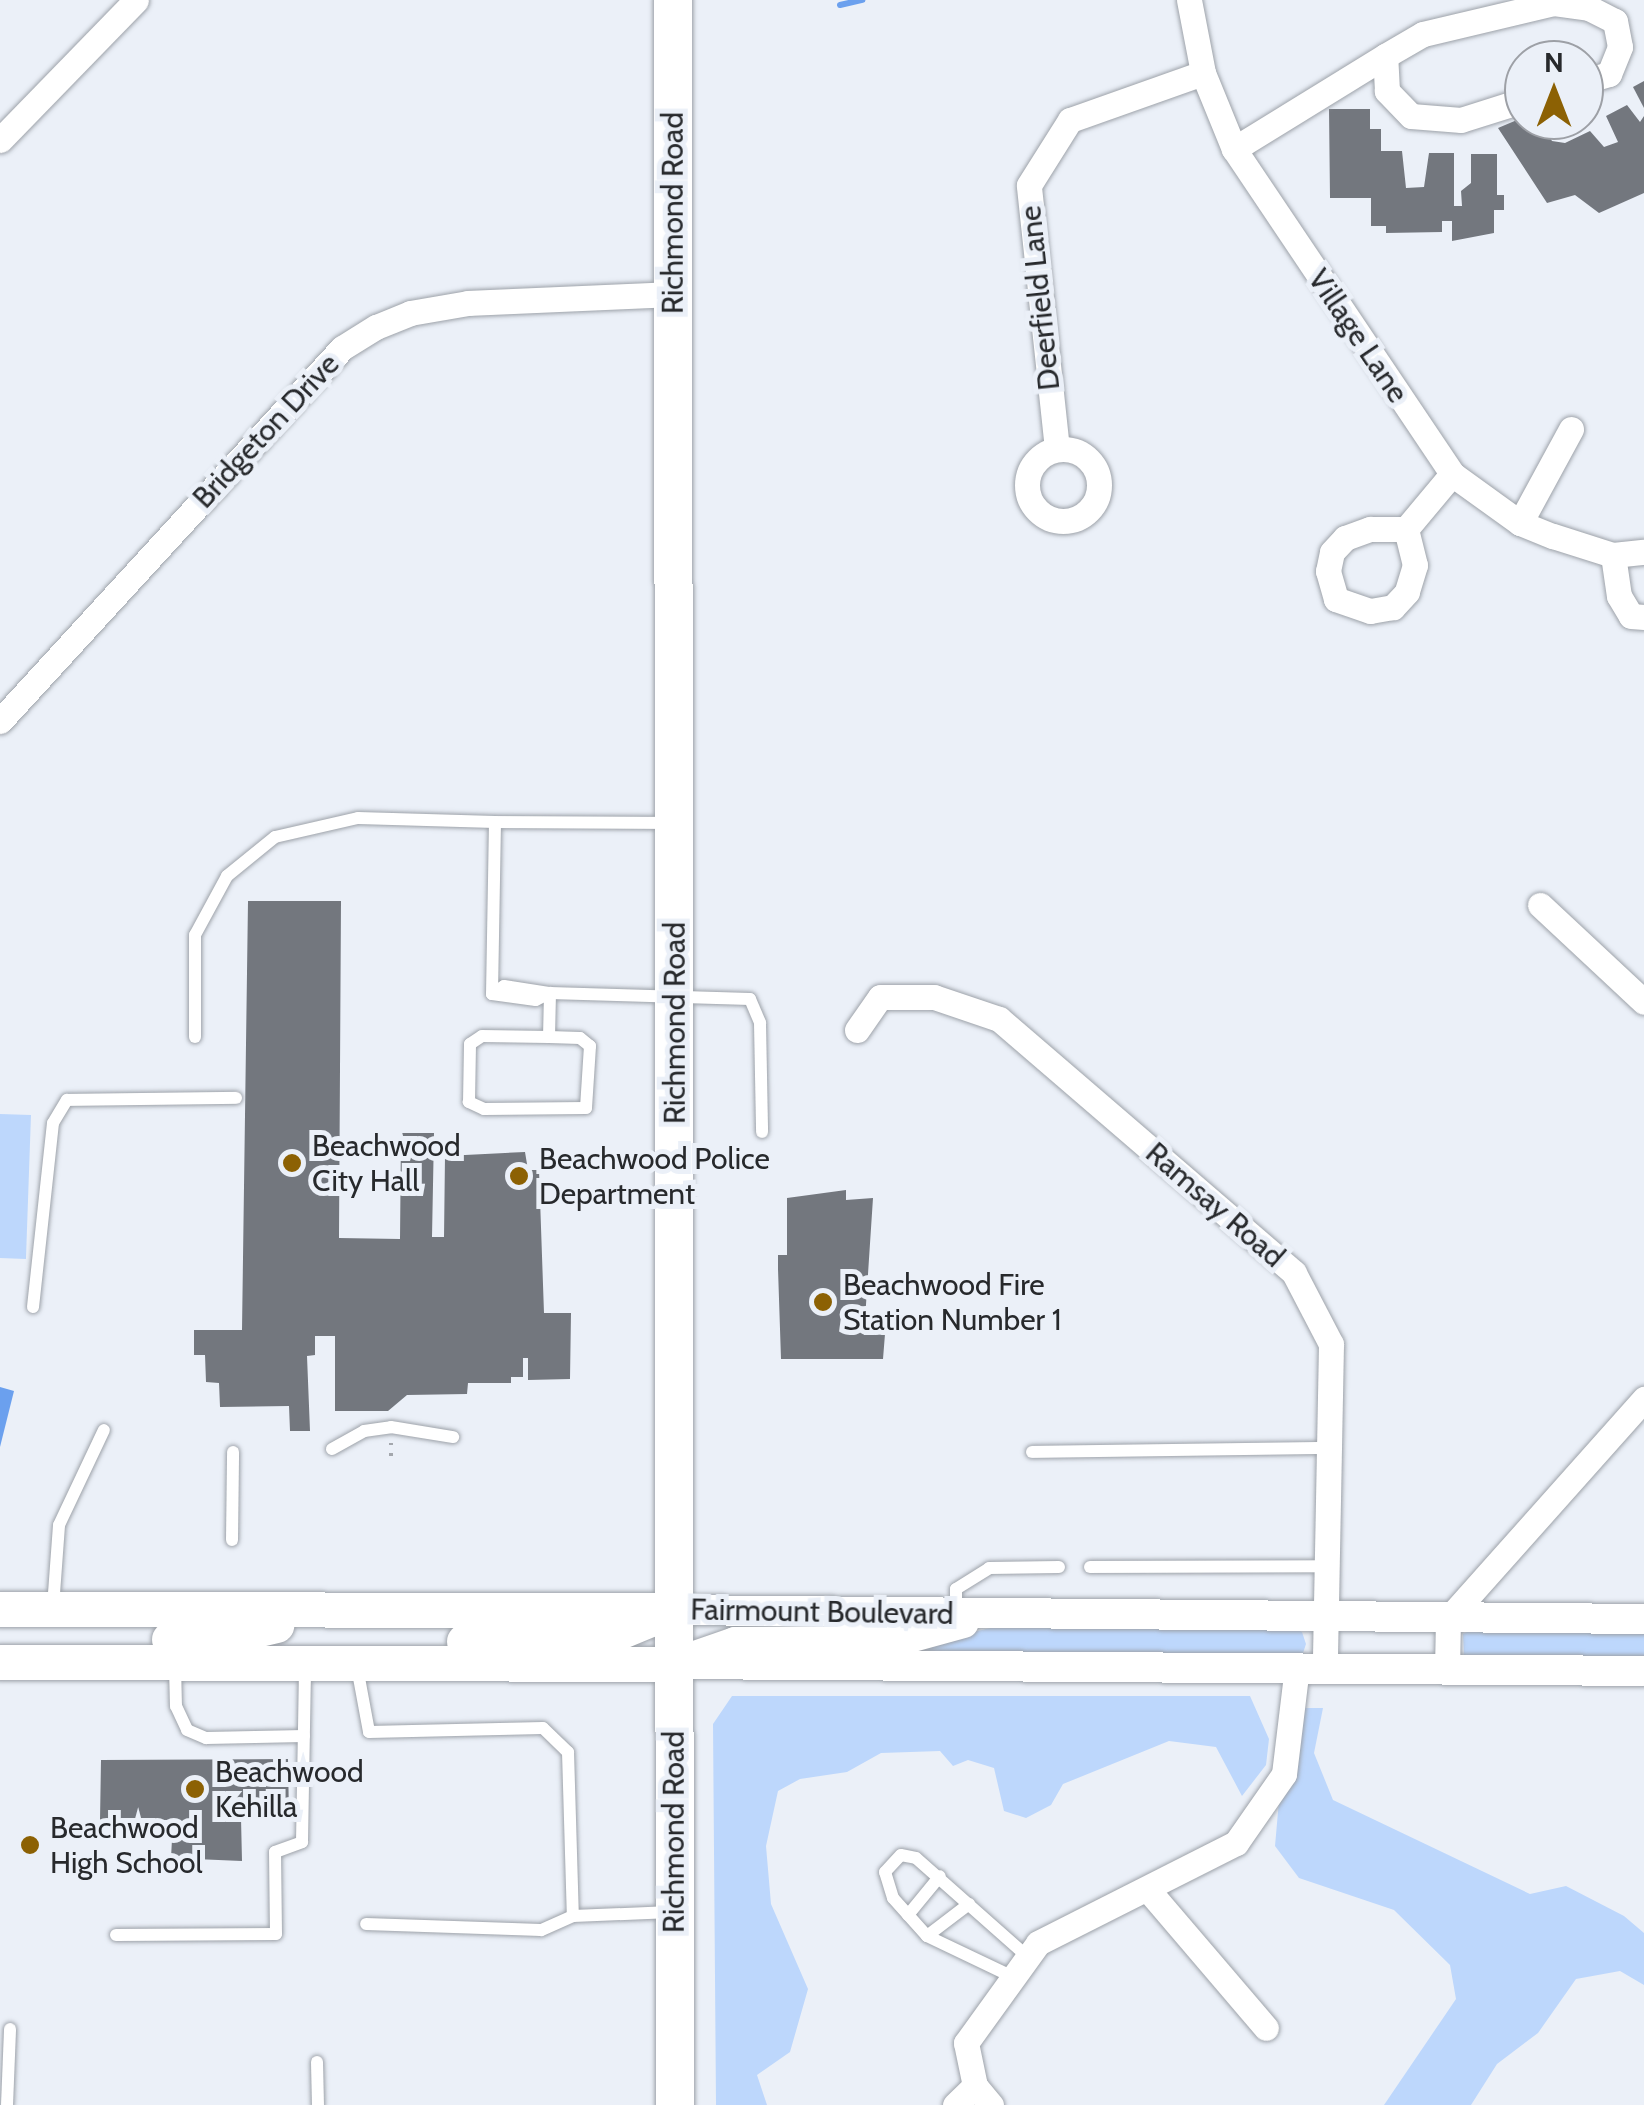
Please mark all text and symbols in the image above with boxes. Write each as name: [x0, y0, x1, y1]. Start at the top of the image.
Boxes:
north arrow: [1504, 40, 1604, 140]
text: N: [1544, 45, 1564, 79]
street label: Richmond Road: [655, 112, 691, 314]
street label: Deerfield Lane: [1012, 204, 1068, 392]
street label: Village Lane: [1300, 262, 1416, 410]
street label: Bridgeton Drive: [185, 346, 347, 516]
street label: Richmond Road: [657, 922, 693, 1124]
place label: Beachwood City Hall: [312, 1128, 461, 1198]
street label: Ramsay Road: [1138, 1135, 1292, 1275]
place label: Beachwood Police Department: [539, 1141, 770, 1212]
marker: Beachwood City Hall: [281, 1152, 303, 1174]
marker: Beachwood Police Department: [508, 1165, 530, 1187]
place label: Beachwood Fire Station Number 1: [843, 1267, 1062, 1338]
marker: Beachwood Fire Station Number 1: [812, 1291, 834, 1313]
street label: Fairmount Boulevard: [690, 1592, 954, 1632]
street label: Richmond Road: [656, 1731, 692, 1933]
place label: Beachwood Kehilla: [215, 1754, 364, 1824]
marker: Beachwood Kehilla: [184, 1778, 206, 1800]
place label: Beachwood High School: [50, 1810, 203, 1880]
marker: Beachwood High School: [19, 1834, 41, 1856]

